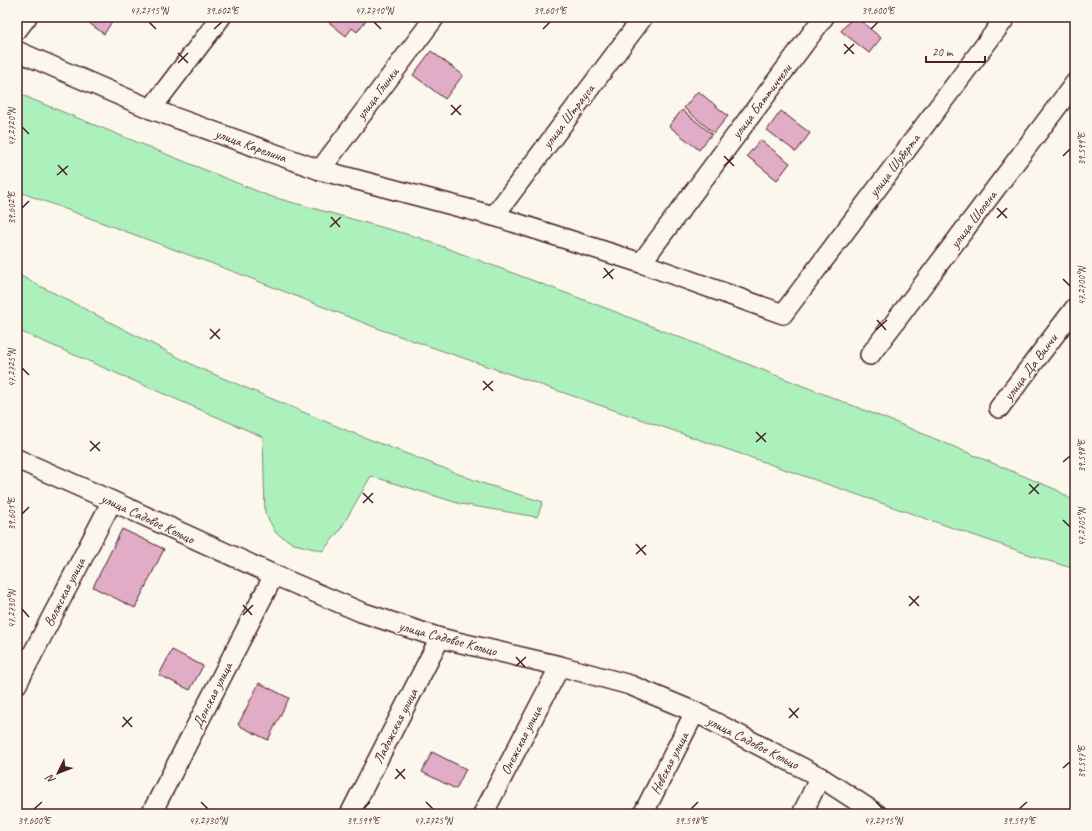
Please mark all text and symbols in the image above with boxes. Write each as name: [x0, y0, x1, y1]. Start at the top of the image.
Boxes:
text: 47.2715°N: [130, 4, 170, 17]
text: 39.602°E: [206, 4, 240, 17]
text: 47.2710°N: [355, 4, 395, 17]
text: 39.601°E: [534, 4, 568, 17]
text: 39.600°E: [862, 4, 896, 17]
scale bar: [926, 38, 985, 64]
text: 20 m: [932, 44, 954, 60]
street label: улица Баттиччели: [727, 60, 795, 143]
street label: улица Глинки: [352, 63, 403, 124]
street label: улица Штрауса: [538, 80, 599, 153]
text: 47.2720°N: [5, 106, 18, 146]
street label: улица Карелина: [212, 124, 289, 166]
street label: улица Шуберта: [865, 129, 924, 201]
text: 39.599°E: [1075, 131, 1088, 165]
street label: улица Шопена: [946, 186, 1001, 252]
text: 39.602°E: [5, 190, 18, 224]
text: 47.2700°N: [1075, 265, 1088, 305]
street label: улица Да Винчи: [999, 329, 1062, 405]
text: 47.2725°N: [5, 347, 18, 387]
text: 39.598°E: [1075, 438, 1088, 472]
street label: улица Садовое Кольцо: [98, 489, 198, 548]
text: 39.601°E: [5, 496, 18, 530]
text: 47.2705°N: [1075, 506, 1088, 546]
street label: Волжская улица: [40, 554, 90, 629]
text: 47.2730°N: [5, 588, 18, 628]
street label: улица Садовое Кольцо: [396, 617, 500, 660]
street label: Донская улица: [189, 658, 237, 731]
street label: Ладожская улица: [369, 685, 422, 767]
street label: Онежская улица: [497, 702, 547, 777]
street label: улица Садовое Кольцо: [703, 712, 802, 773]
street label: Невская улица: [647, 728, 693, 797]
text: 39.597°E: [1075, 744, 1088, 778]
north arrow: [38, 753, 78, 793]
text: N: [42, 771, 58, 787]
text: 39.600°E: [18, 814, 52, 827]
text: 47.2730°N: [189, 814, 229, 827]
text: 39.599°E: [347, 814, 381, 827]
text: 47.2725°N: [414, 814, 454, 827]
text: 39.598°E: [675, 814, 709, 827]
text: 47.2715°N: [864, 814, 904, 827]
text: 39.597°E: [1003, 814, 1037, 827]

